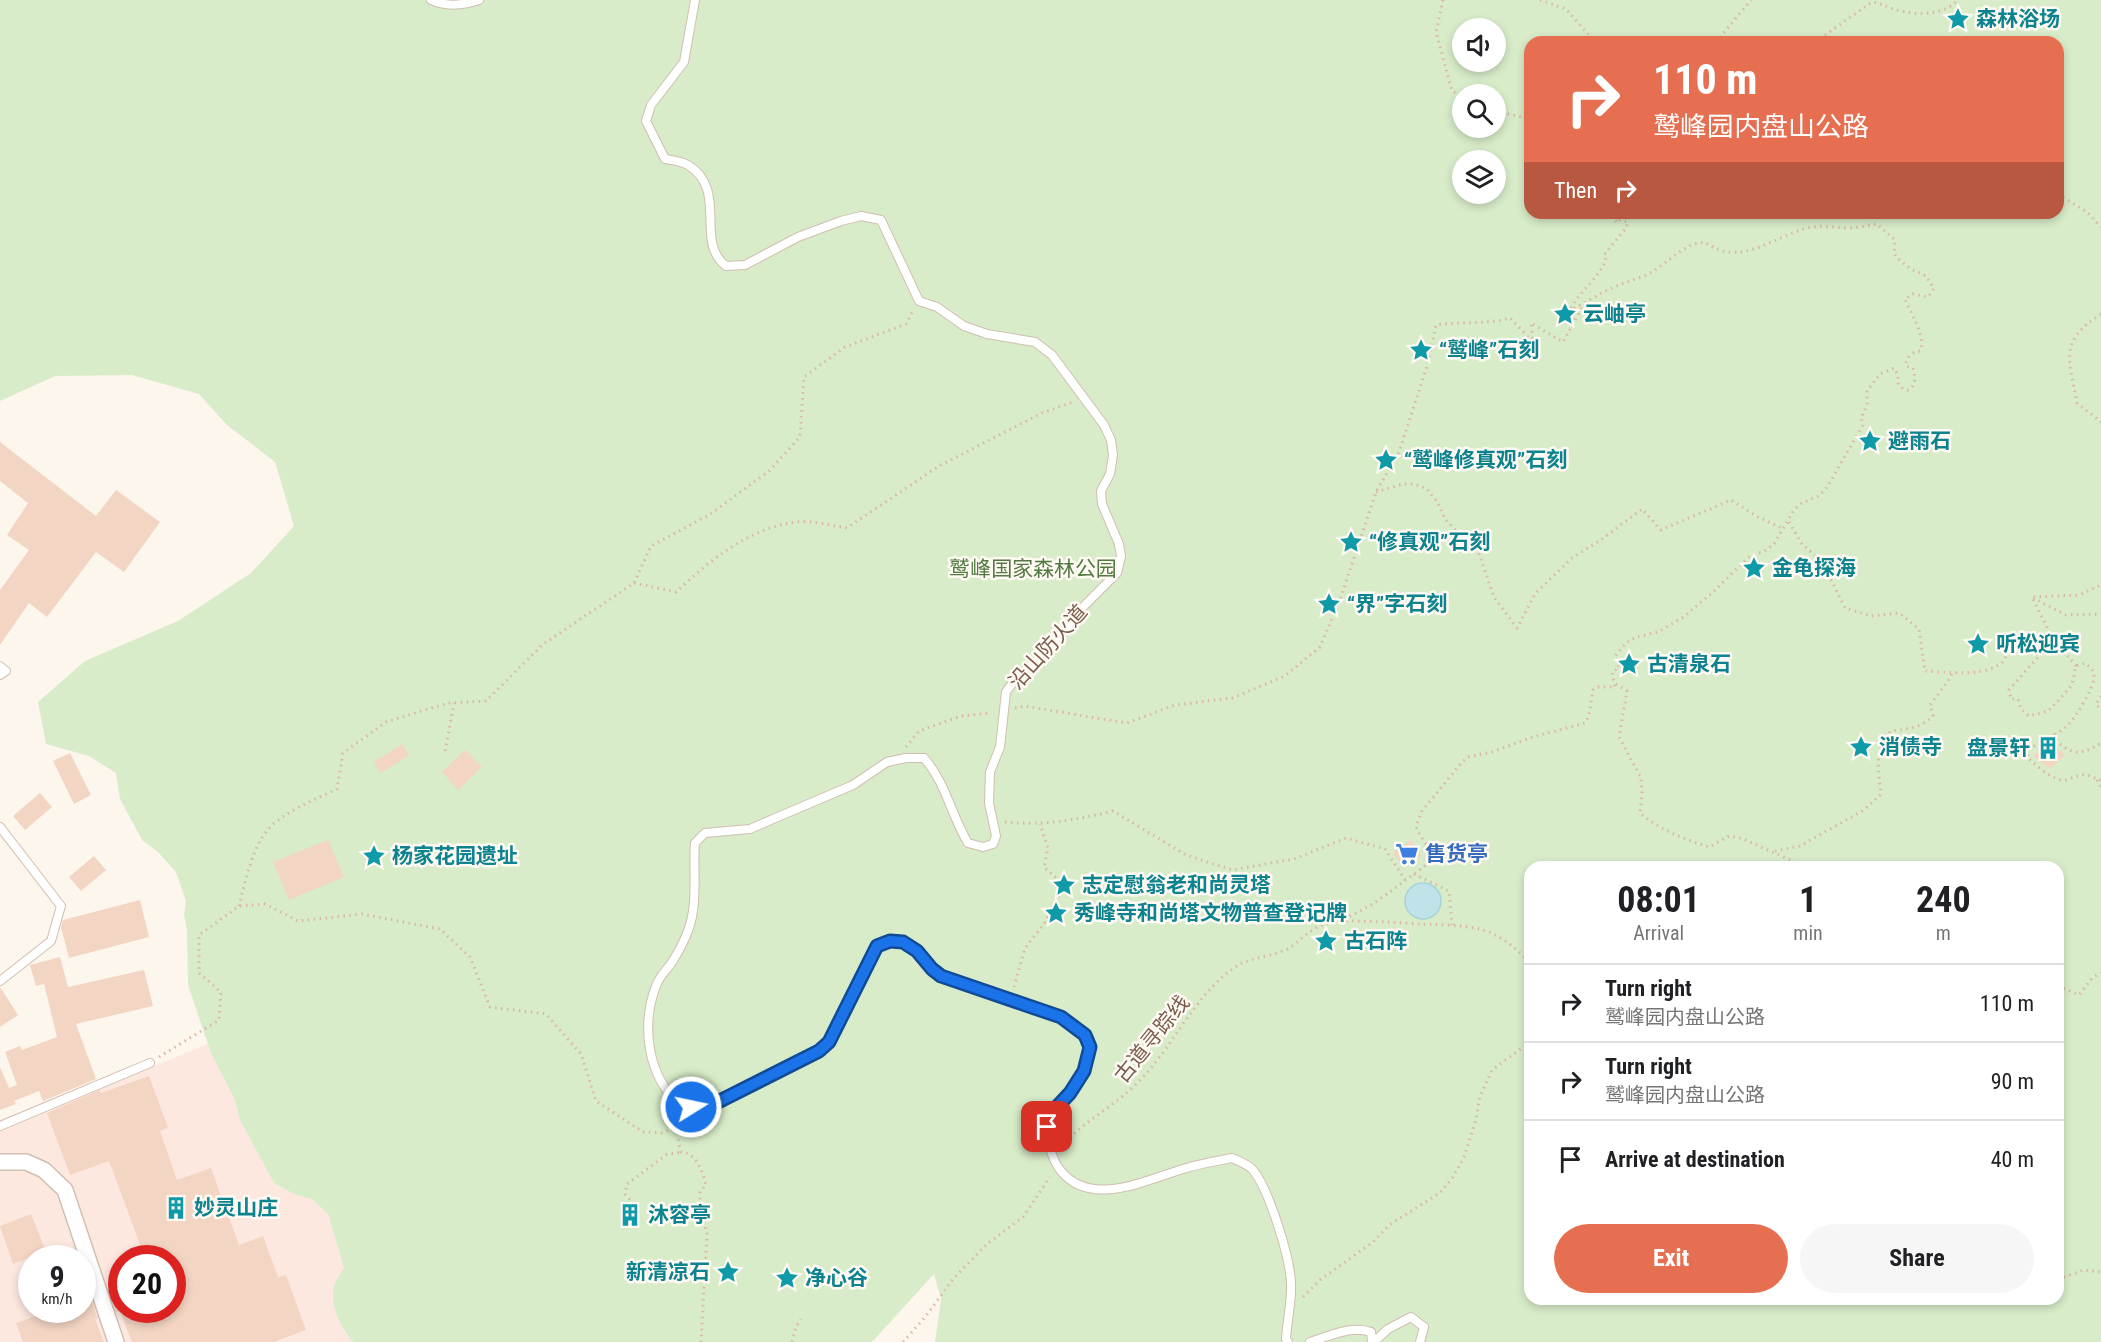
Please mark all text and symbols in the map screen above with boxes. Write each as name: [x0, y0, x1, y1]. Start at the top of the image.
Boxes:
place icon: 森林浴场: [1945, 6, 1971, 32]
place label: 森林浴场: [1976, 7, 2060, 31]
map controls: [1452, 18, 1506, 204]
button: sound: [1452, 18, 1506, 72]
text: 110 m: [1653, 55, 1758, 104]
icon: right: [1554, 60, 1632, 138]
button: search: [1452, 84, 1506, 138]
text: 鹫峰园内盘山公路: [1653, 111, 1869, 143]
button: layers: [1452, 150, 1506, 204]
icon: right: [1609, 174, 1642, 207]
text: Then: [1554, 178, 1597, 203]
place icon: 云岫亭: [1552, 301, 1578, 327]
place label: 云岫亭: [1583, 302, 1646, 326]
place icon: “鹫峰”石刻: [1408, 337, 1434, 363]
place label: “鹫峰”石刻: [1439, 338, 1539, 362]
place icon: 避雨石: [1857, 428, 1883, 454]
place label: 避雨石: [1888, 429, 1951, 453]
place icon: “鹫峰修真观”石刻: [1373, 447, 1399, 473]
place label: “鹫峰修真观”石刻: [1404, 448, 1567, 472]
place icon: “修真观”石刻: [1338, 529, 1364, 555]
place label: “修真观”石刻: [1369, 530, 1490, 554]
place icon: 金龟探海: [1741, 555, 1767, 581]
place label: 金龟探海: [1772, 556, 1856, 580]
park label: 鹫峰国家森林公园: [949, 557, 1117, 581]
place icon: “界”字石刻: [1316, 591, 1342, 617]
place label: “界”字石刻: [1347, 592, 1447, 616]
street label: 沿山防火道: [1004, 600, 1092, 694]
place icon: 听松迎宾: [1965, 631, 1991, 657]
place label: 听松迎宾: [1996, 632, 2080, 656]
place icon: 古清泉石: [1616, 651, 1642, 677]
place label: 古清泉石: [1647, 652, 1731, 676]
place icon: 消债寺: [1848, 734, 1874, 760]
place label: 消债寺: [1879, 735, 1942, 759]
building icon: 盘景轩: [2035, 735, 2061, 761]
place label: 盘景轩: [1967, 736, 2030, 760]
supermarket icon: 售货亭: [1394, 841, 1420, 867]
place label: 售货亭: [1425, 842, 1488, 866]
place icon: 杨家花园遗址: [361, 843, 387, 869]
place label: 杨家花园遗址: [392, 844, 518, 868]
place icon: 志定慰翁老和尚灵塔: [1051, 872, 1077, 898]
place label: 志定慰翁老和尚灵塔: [1082, 873, 1271, 897]
text: 08:01: [1617, 879, 1700, 921]
text: 1: [1799, 879, 1817, 921]
text: 240: [1916, 879, 1971, 921]
place icon: 秀峰寺和尚塔文物普查登记牌: [1043, 900, 1069, 926]
place label: 秀峰寺和尚塔文物普查登记牌: [1074, 901, 1347, 925]
text: Arrival: [1633, 921, 1684, 945]
text: min: [1793, 921, 1823, 945]
text: m: [1936, 921, 1951, 945]
place icon: 古石阵: [1313, 928, 1339, 954]
place label: 古石阵: [1344, 929, 1407, 953]
text: Turn right: [1605, 976, 1692, 1001]
icon: right: [1554, 987, 1587, 1020]
street label: 古道寻踪线: [1110, 991, 1194, 1087]
text: 110 m: [1980, 991, 2034, 1016]
text: 鹫峰园内盘山公路: [1605, 1005, 1765, 1029]
text: Turn right: [1605, 1054, 1692, 1079]
icon: right: [1554, 1065, 1587, 1098]
text: 90 m: [1991, 1069, 2034, 1094]
position arrow: [659, 1075, 723, 1139]
text: 鹫峰园内盘山公路: [1605, 1083, 1765, 1107]
pin: [1021, 1101, 1072, 1152]
icon: arrive: [1030, 1110, 1063, 1143]
icon: arrive: [1554, 1143, 1587, 1176]
text: Arrive at destination: [1605, 1147, 1785, 1172]
text: 40 m: [1991, 1147, 2034, 1172]
building icon: 妙灵山庄: [163, 1195, 189, 1221]
place label: 妙灵山庄: [194, 1196, 278, 1220]
building icon: 沐容亭: [617, 1202, 643, 1228]
place label: 沐容亭: [648, 1203, 711, 1227]
button: Exit: [1554, 1224, 1788, 1293]
button: Share: [1800, 1224, 2034, 1293]
speed limit sign: 20: [108, 1245, 186, 1323]
text: 9: [49, 1259, 65, 1294]
place icon: 新清凉石: [715, 1259, 741, 1285]
place label: 新清凉石: [626, 1260, 710, 1284]
place icon: 净心谷: [774, 1265, 800, 1291]
place label: 净心谷: [805, 1266, 868, 1290]
text: km/h: [42, 1290, 72, 1308]

